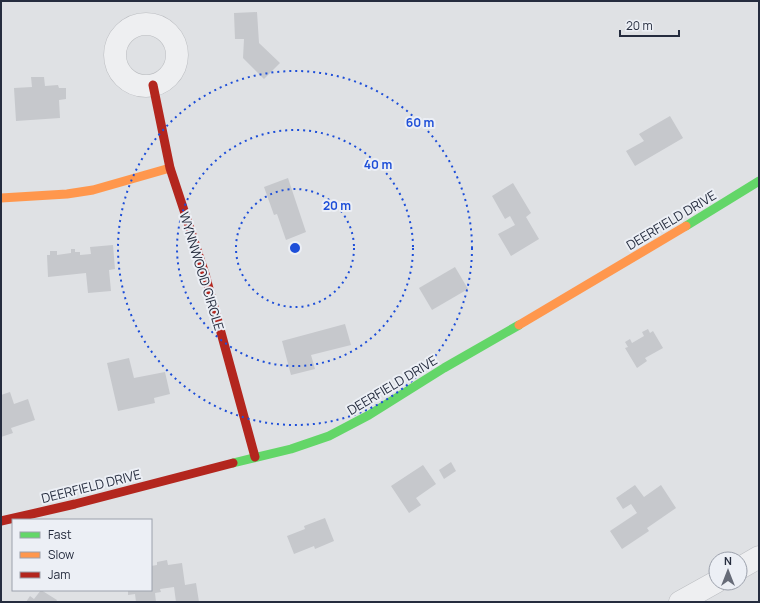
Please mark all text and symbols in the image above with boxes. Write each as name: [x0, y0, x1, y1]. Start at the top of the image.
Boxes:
scale bar: [620, 12, 679, 38]
text: 20 m: [626, 17, 653, 34]
text: 60 m: [406, 114, 434, 131]
text: 40 m: [364, 156, 392, 173]
street label: DEERFIELD DRIVE: [623, 186, 719, 254]
text: 20 m: [323, 197, 351, 214]
street label: WYNNWOOD CIRCLE: [175, 210, 229, 332]
centre of rings: [288, 241, 302, 255]
street label: DEERFIELD DRIVE: [344, 351, 440, 419]
street label: DEERFIELD DRIVE: [39, 465, 143, 507]
legend: [12, 519, 152, 591]
text: Fast: [48, 526, 72, 543]
text: Slow: [48, 546, 74, 563]
north arrow: [708, 551, 748, 591]
text: N: [724, 553, 732, 568]
text: Jam: [48, 566, 70, 583]

